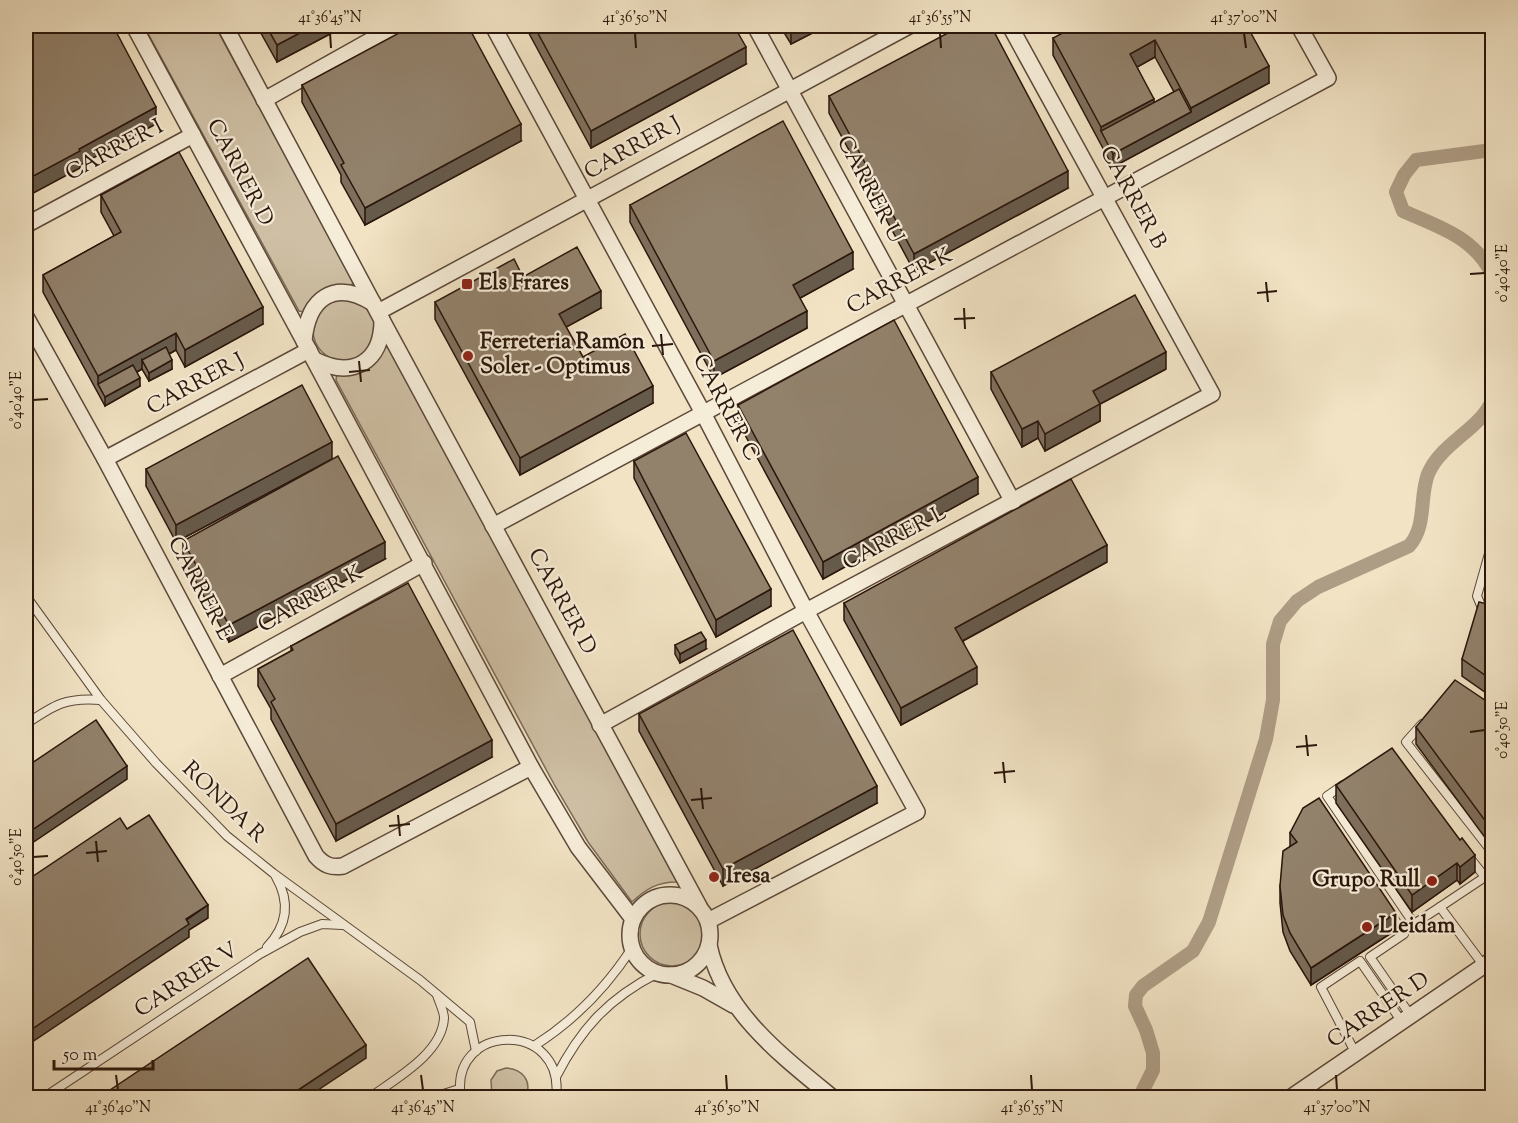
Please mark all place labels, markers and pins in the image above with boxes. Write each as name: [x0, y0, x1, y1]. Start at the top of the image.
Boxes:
place label: Els Frares: [479, 268, 569, 300]
marker: Els Frares: [460, 277, 474, 291]
place label: Ferreteria Ramon Soler - Optimus: [480, 327, 645, 384]
marker: Ferreteria Ramon Soler - Optimus: [461, 349, 475, 363]
place label: Iresa: [726, 861, 771, 893]
place label: Grupo Rull: [1312, 865, 1421, 897]
marker: Iresa: [707, 870, 721, 884]
marker: Grupo Rull: [1425, 874, 1439, 888]
place label: Lleidam: [1379, 911, 1456, 943]
marker: Lleidam: [1360, 920, 1374, 934]

